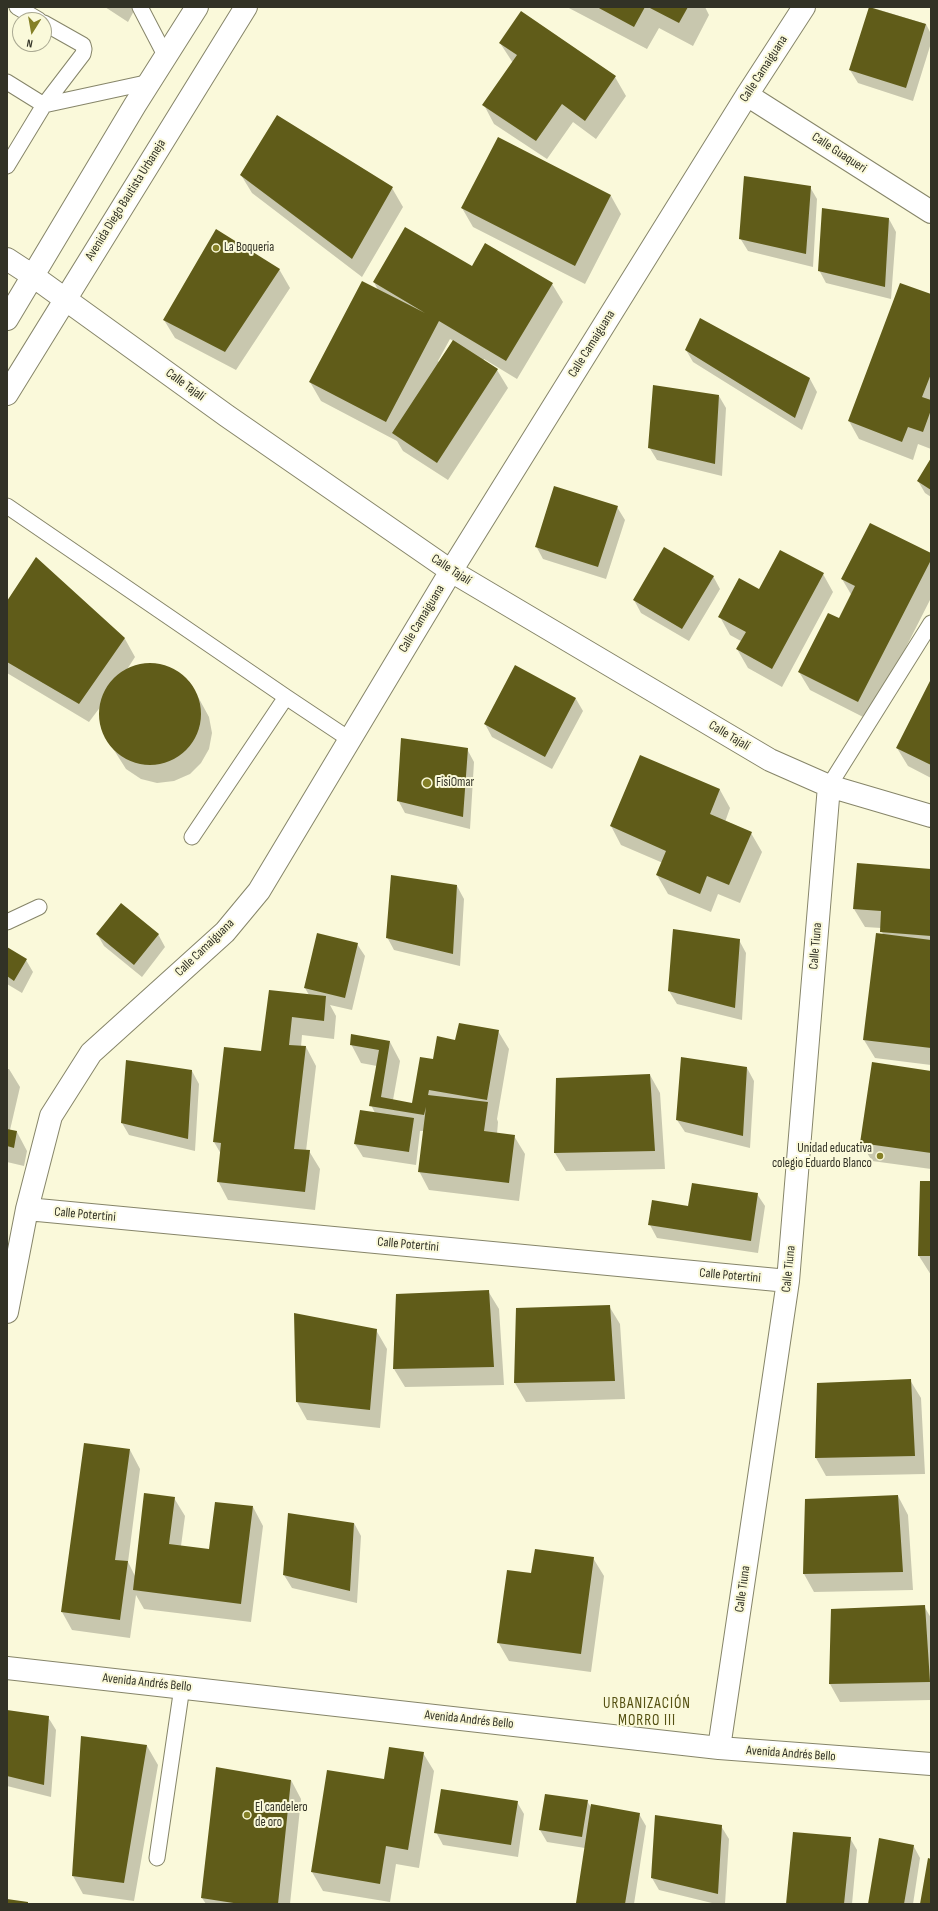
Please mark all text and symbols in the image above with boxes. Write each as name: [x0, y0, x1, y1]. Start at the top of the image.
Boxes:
north arrow: [12, 12, 52, 52]
street label: Calle Camaiguana: [737, 33, 791, 105]
text: N: [26, 36, 34, 50]
street label: Calle Guaqueri: [809, 129, 869, 177]
street label: Avenida Diego Bautista Urbaneja: [82, 137, 170, 263]
place label: La Boqueria: [224, 240, 274, 256]
marker: La Boqueria: [211, 243, 221, 253]
street label: Calle Camaiguana: [565, 308, 619, 380]
street label: Calle Tajalí: [162, 366, 208, 404]
street label: Calle Tajalí: [428, 551, 474, 589]
street label: Calle Camaiguana: [396, 582, 448, 656]
street label: Calle Tajalí: [706, 718, 752, 754]
place label: FisiOmar: [436, 775, 474, 791]
marker: FisiOmar: [421, 777, 433, 789]
street label: Calle Camaiguana: [172, 916, 238, 980]
street label: Calle Tiuna: [806, 922, 826, 970]
place label: Unidad educativa colegio Eduardo Blanco: [772, 1141, 872, 1172]
marker: Unidad educativa colegio Eduardo Blanco: [875, 1151, 885, 1161]
street label: Calle Potertini: [54, 1205, 116, 1225]
street label: Calle Potertini: [377, 1235, 439, 1255]
street label: Calle Tiuna: [779, 1245, 799, 1293]
street label: Calle Potertini: [699, 1266, 761, 1286]
street label: Calle Tiuna: [732, 1565, 754, 1613]
street label: Avenida Andrés Bello: [102, 1671, 192, 1695]
district label: URBANIZACIÓN MORRO III: [603, 1695, 691, 1730]
street label: Avenida Andrés Bello: [424, 1708, 514, 1732]
street label: Avenida Andrés Bello: [746, 1743, 836, 1765]
place label: El candelero de oro: [255, 1800, 308, 1831]
marker: El candelero de oro: [242, 1810, 252, 1820]

